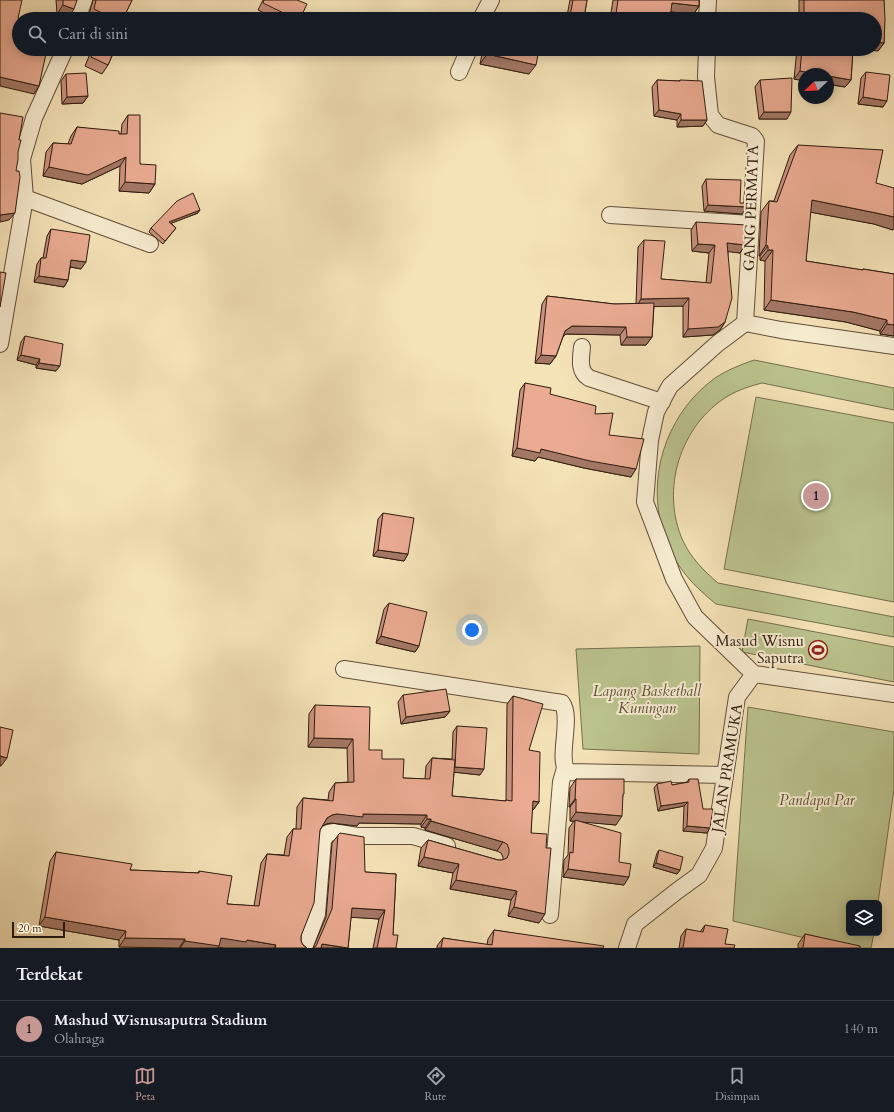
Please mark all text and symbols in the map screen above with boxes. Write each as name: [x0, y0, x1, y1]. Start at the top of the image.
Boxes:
search box: [12, 12, 882, 56]
icon: search: [26, 23, 48, 45]
text: Cari di sini: [58, 24, 128, 44]
north arrow: [798, 68, 834, 104]
street label: GANG PERMATA: [739, 144, 763, 271]
pin: 1: [803, 481, 829, 511]
your location: [462, 620, 482, 640]
place label: Masud Wisnu Saputra: [716, 631, 805, 668]
sports icon: Masud Wisnu Saputra: [807, 639, 829, 661]
park label: Lapang Basketball Kuningan: [593, 681, 702, 718]
street label: JALAN PRAMUKA: [707, 702, 747, 836]
park label: Pandapa Par: [779, 790, 856, 810]
map controls: [846, 900, 882, 936]
button: layers: [846, 900, 882, 936]
scale bar: [12, 920, 65, 939]
text: 20 m: [18, 921, 42, 936]
text: Terdekat: [16, 963, 82, 986]
text: Mashud Wisnusaputra Stadium: [54, 1010, 267, 1030]
text: 1: [26, 1020, 32, 1038]
text: 140 m: [844, 1020, 878, 1038]
text: Olahraga: [54, 1030, 105, 1048]
tab: Peta: [134, 1065, 156, 1104]
tab: Rute: [424, 1065, 447, 1104]
tab: Disimpan: [715, 1065, 760, 1104]

